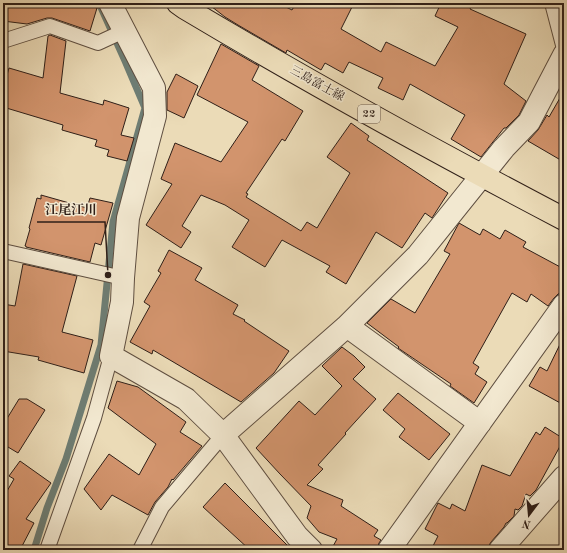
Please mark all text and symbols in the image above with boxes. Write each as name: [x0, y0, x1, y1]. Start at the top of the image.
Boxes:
street label: 三島富士線: [288, 62, 347, 104]
road number: 22: [358, 105, 380, 123]
callout: 江尾江川: [37, 197, 105, 222]
text: 江尾江川: [45, 202, 97, 217]
north arrow: [509, 495, 549, 535]
text: N: [521, 517, 532, 530]

